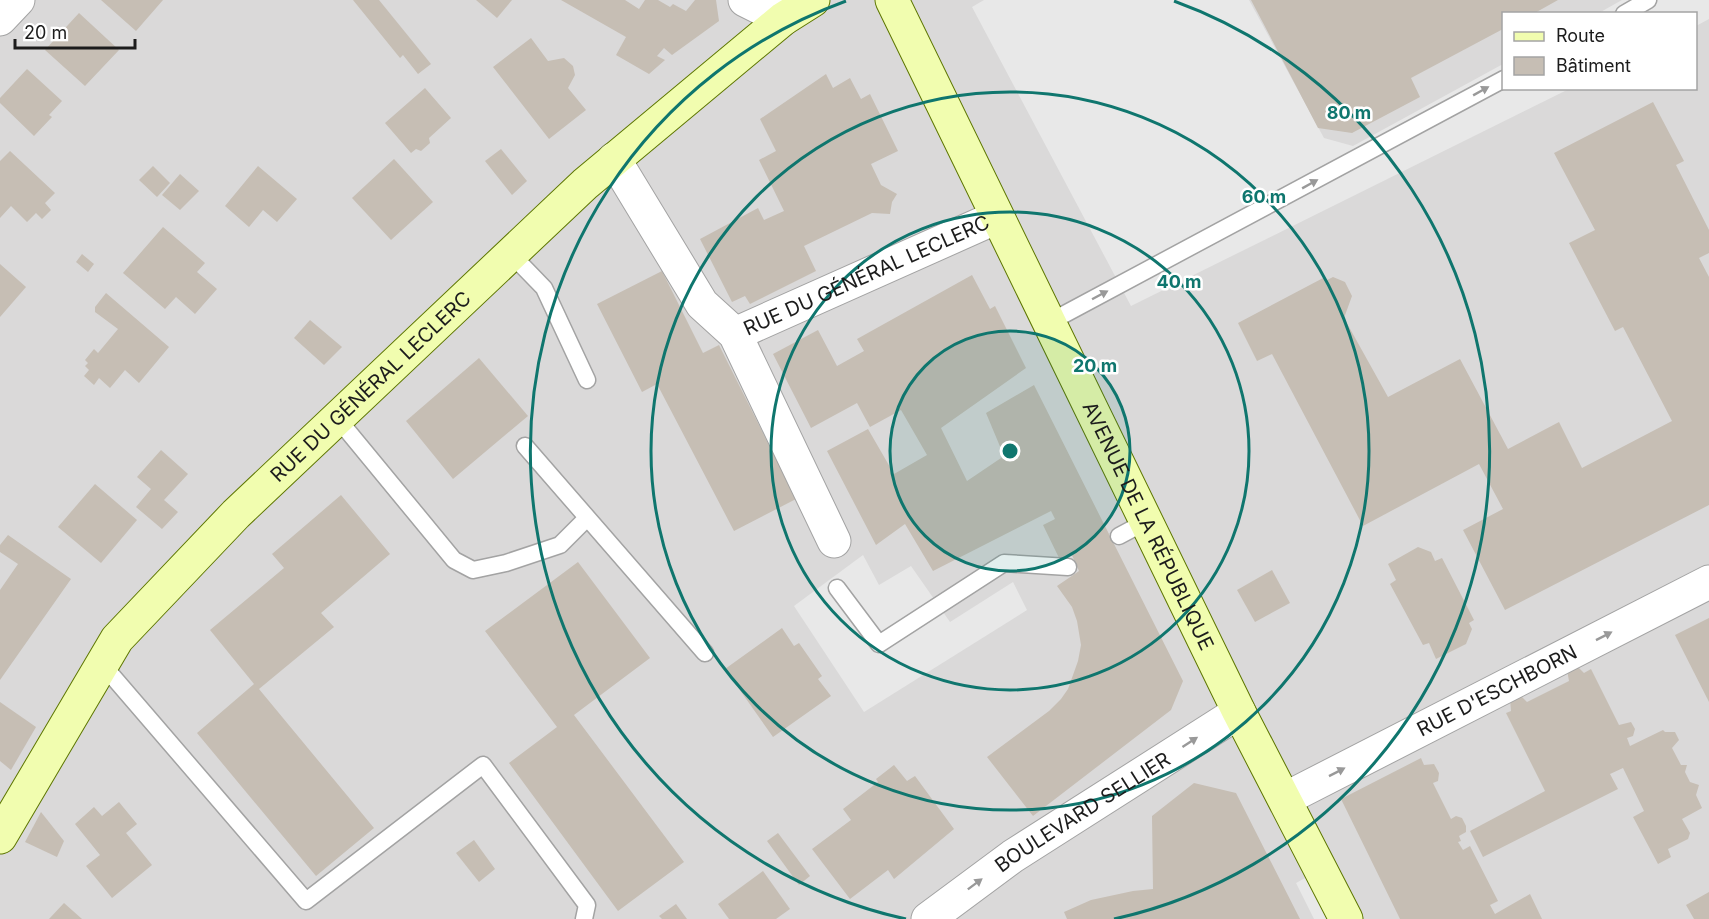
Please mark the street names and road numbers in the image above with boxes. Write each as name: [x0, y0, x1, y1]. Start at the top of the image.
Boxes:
street label: RUE DU GÉNÉRAL LECLERC: [740, 210, 993, 341]
street label: RUE DU GÉNÉRAL LECLERC: [266, 286, 476, 487]
street label: AVENUE DE LA RÉPUBLIQUE: [1078, 398, 1219, 654]
street label: RUE D'ESCHBORN: [1413, 640, 1581, 741]
street label: BOULEVARD SELLIER: [990, 747, 1175, 877]

